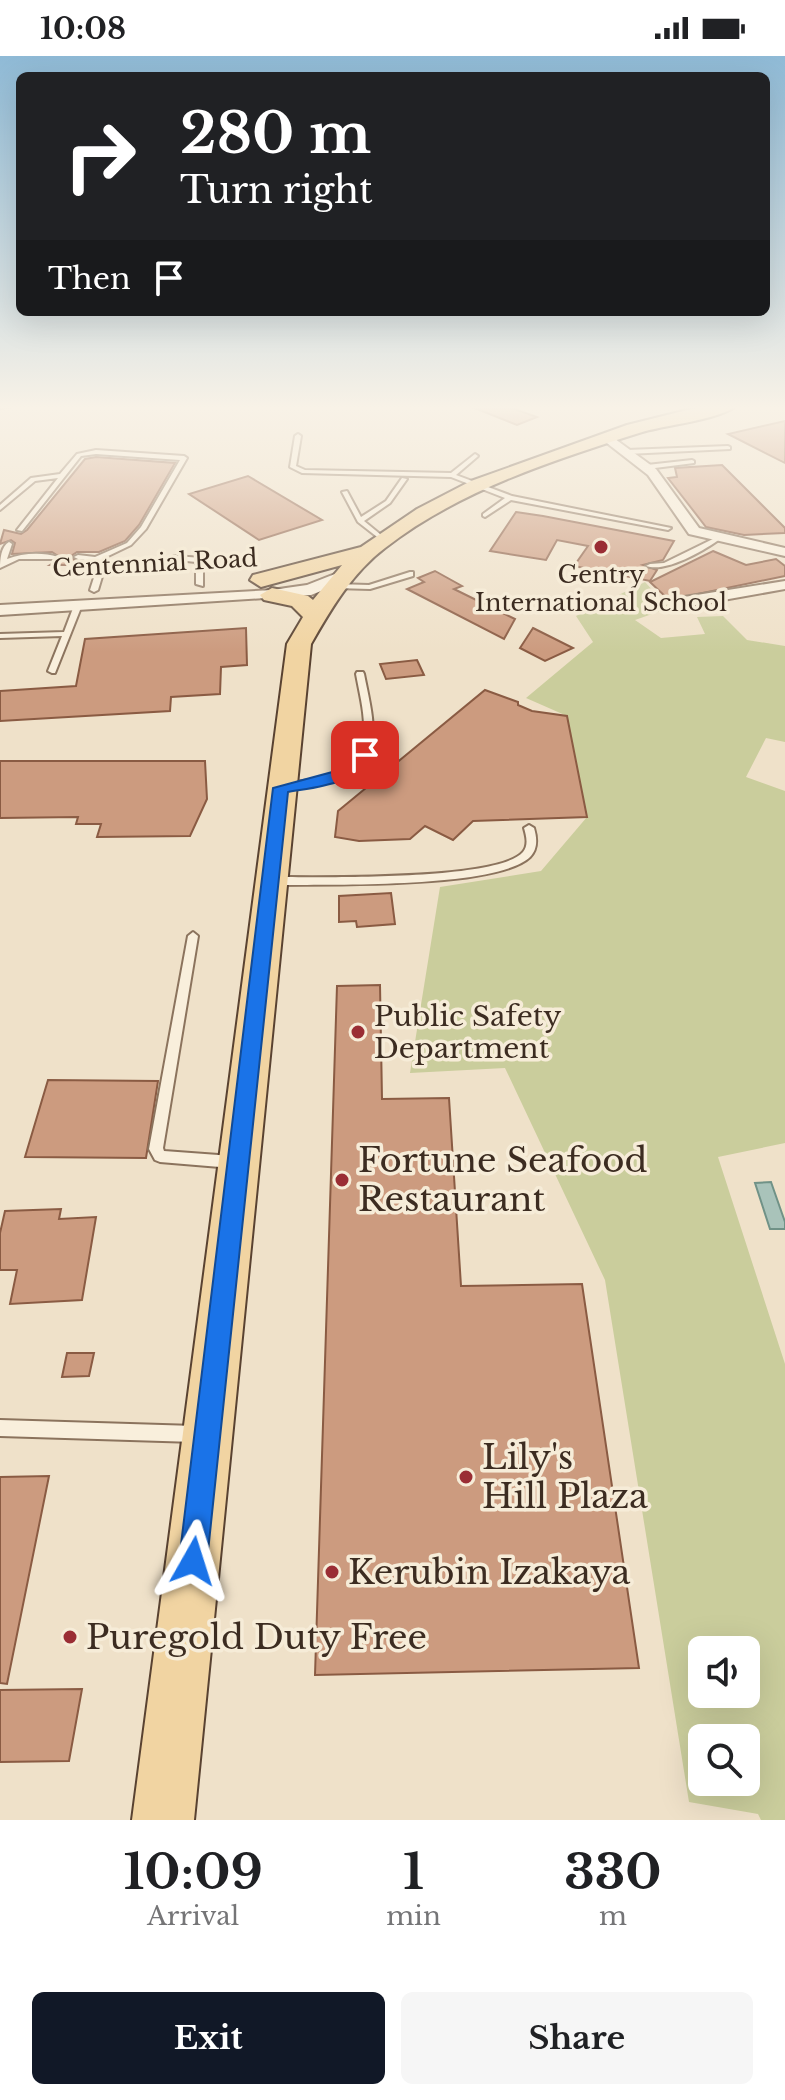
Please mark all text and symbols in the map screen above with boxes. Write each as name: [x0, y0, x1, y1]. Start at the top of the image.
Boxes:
text: 10:08: [40, 10, 126, 47]
text: 280 m: [180, 99, 371, 168]
icon: right: [48, 104, 152, 208]
text: Turn right: [180, 168, 373, 213]
icon: arrive: [147, 256, 191, 300]
text: Then: [48, 260, 131, 297]
marker: Gentry International School: [592, 538, 610, 556]
street label: Centennial Road: [52, 543, 258, 583]
place label: Gentry International School: [475, 560, 727, 617]
pin: [331, 721, 399, 789]
icon: arrive: [343, 733, 387, 777]
place label: Public Safety Department: [374, 999, 561, 1066]
marker: Public Safety Department: [349, 1023, 367, 1041]
place label: Fortune Seafood Restaurant: [358, 1139, 647, 1220]
marker: Fortune Seafood Restaurant: [333, 1171, 351, 1189]
place label: Lily's Hill Plaza: [482, 1436, 648, 1517]
marker: Lily's Hill Plaza: [457, 1468, 475, 1486]
position arrow: [151, 1519, 235, 1603]
place label: Kerubin Izakaya: [348, 1551, 631, 1593]
marker: Kerubin Izakaya: [323, 1563, 341, 1581]
place label: Puregold Duty Free: [86, 1616, 427, 1658]
marker: Puregold Duty Free: [61, 1628, 79, 1646]
map controls: [688, 1636, 760, 1796]
button: sound: [688, 1636, 760, 1708]
button: search: [688, 1724, 760, 1796]
text: 10:09: [123, 1842, 263, 1902]
text: 1: [403, 1842, 424, 1902]
text: 330: [564, 1842, 662, 1902]
text: Arrival: [147, 1900, 239, 1932]
text: min: [386, 1900, 441, 1932]
text: m: [599, 1900, 627, 1932]
button: Exit: [32, 1992, 385, 2084]
button: Share: [401, 1992, 753, 2084]

